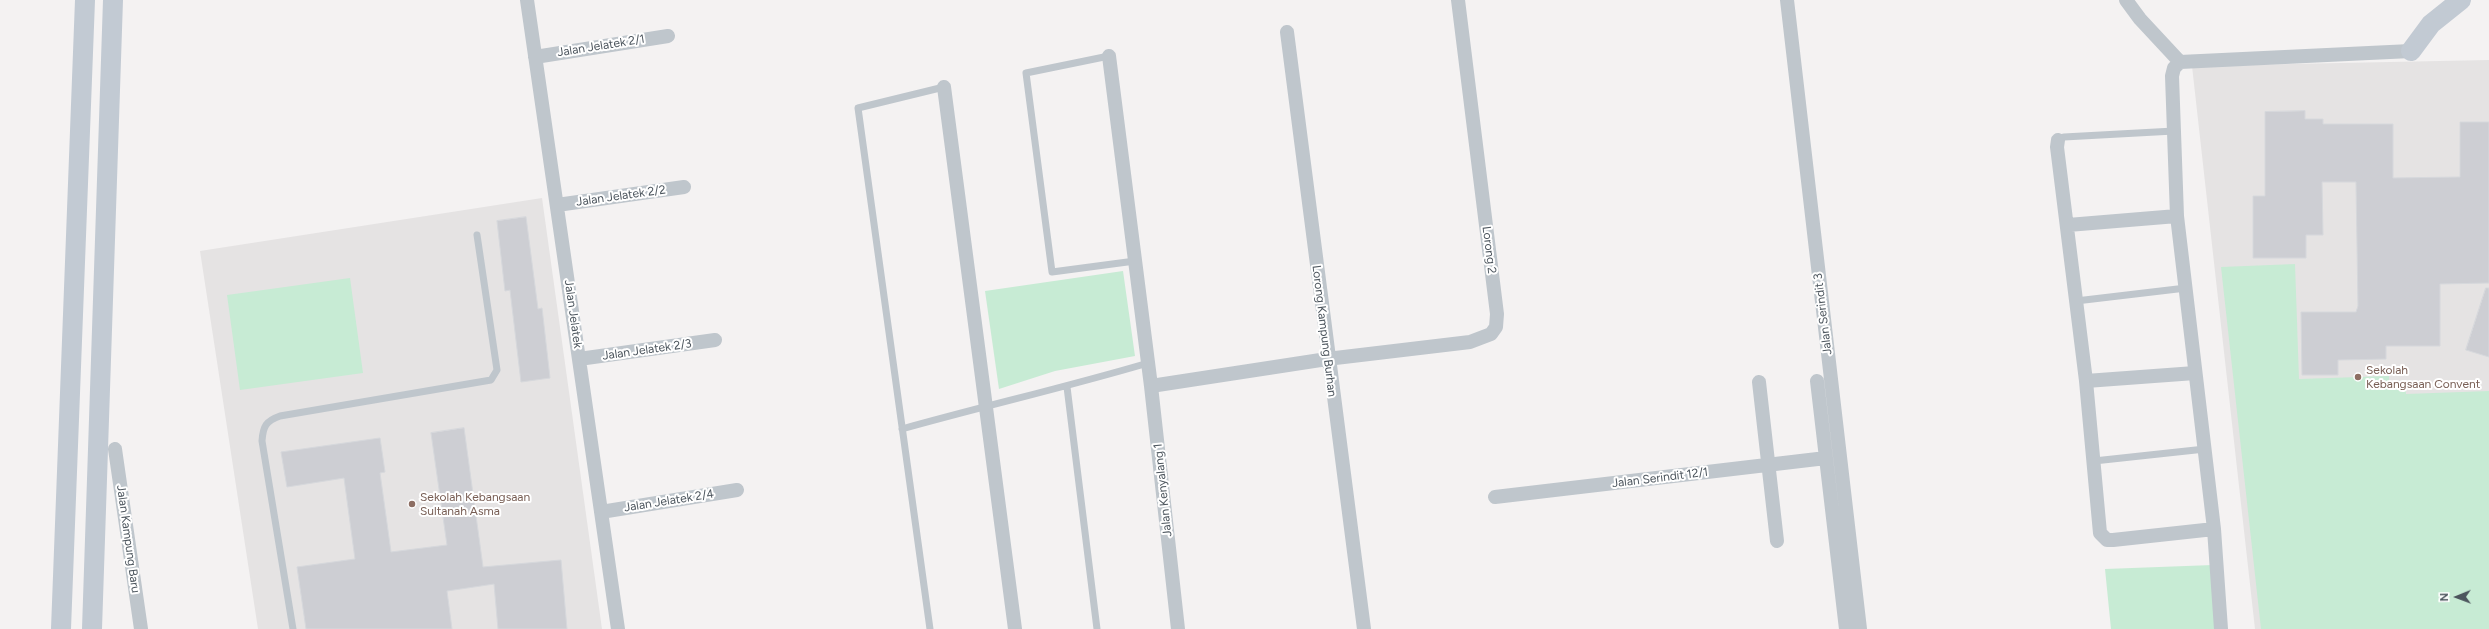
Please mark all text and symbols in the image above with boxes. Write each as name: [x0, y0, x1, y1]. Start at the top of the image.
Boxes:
street label: Jalan Jelatek 2/1: [556, 32, 646, 60]
street label: Jalan Jelatek 2/2: [575, 183, 667, 209]
street label: Lorong 2: [1479, 225, 1499, 275]
street label: Lorong Kampung Burhan: [1309, 264, 1339, 398]
street label: Jalan Serindit 3: [1811, 272, 1835, 356]
street label: Jalan Jelatek: [561, 279, 585, 349]
street label: Jalan Jelatek 2/3: [601, 337, 693, 363]
place label: Sekolah Kebangsaan Convent: [2366, 363, 2480, 391]
marker: Sekolah Kebangsaan Convent: [2353, 372, 2363, 382]
street label: Jalan Kenyalang 1: [1151, 443, 1175, 537]
street label: Jalan Serindit 12/1: [1611, 465, 1709, 491]
street label: Jalan Kampung Baru: [113, 484, 143, 594]
street label: Jalan Jelatek 2/4: [623, 487, 715, 515]
place label: Sekolah Kebangsaan Sultanah Asma: [420, 490, 530, 518]
marker: Sekolah Kebangsaan Sultanah Asma: [407, 499, 417, 509]
north arrow: [2437, 577, 2477, 617]
text: N: [2438, 593, 2451, 602]

